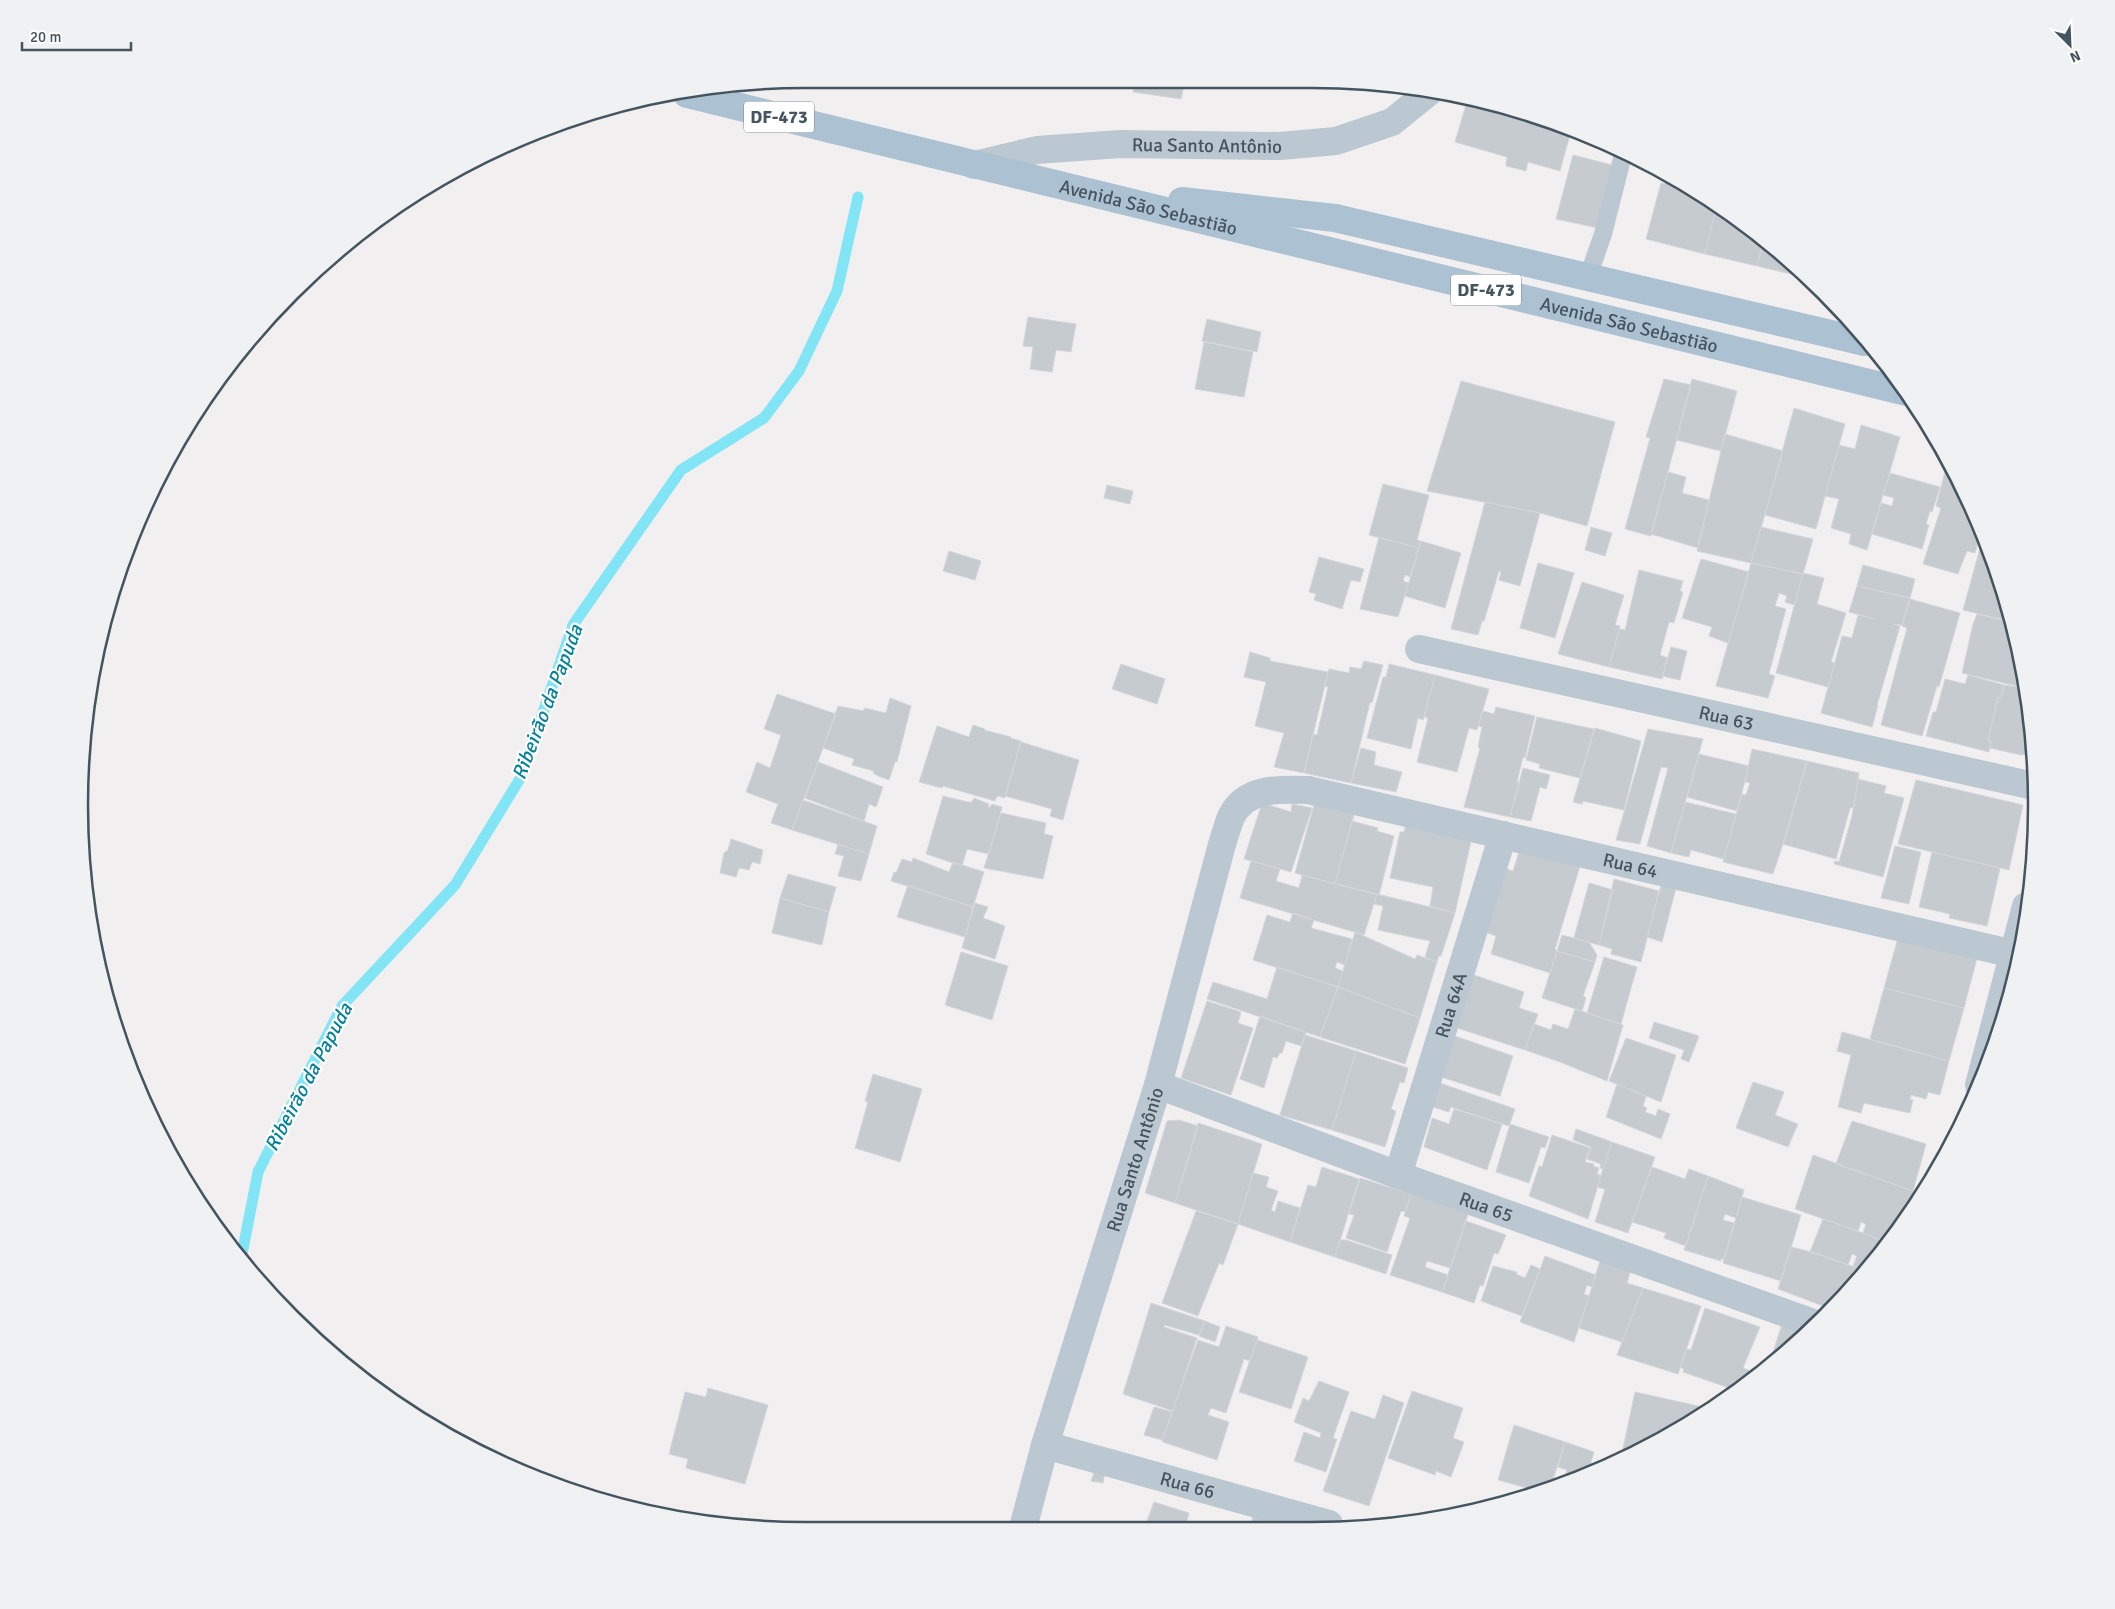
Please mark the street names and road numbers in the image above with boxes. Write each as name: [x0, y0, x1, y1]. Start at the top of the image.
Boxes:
road number: DF-473: [744, 101, 814, 132]
street label: Rua Santo Antônio: [1132, 133, 1282, 159]
street label: Avenida São Sebastião: [1057, 174, 1240, 241]
road number: DF-473: [1451, 274, 1521, 306]
street label: Avenida São Sebastião: [1538, 292, 1721, 359]
street label: Rua 63: [1696, 701, 1756, 736]
street label: Rua 64: [1600, 848, 1660, 884]
street label: Rua 64A: [1430, 969, 1473, 1041]
street label: Rua Santo Antônio: [1102, 1084, 1170, 1235]
street label: Rua 65: [1456, 1187, 1516, 1228]
street label: Rua 66: [1157, 1467, 1217, 1505]

